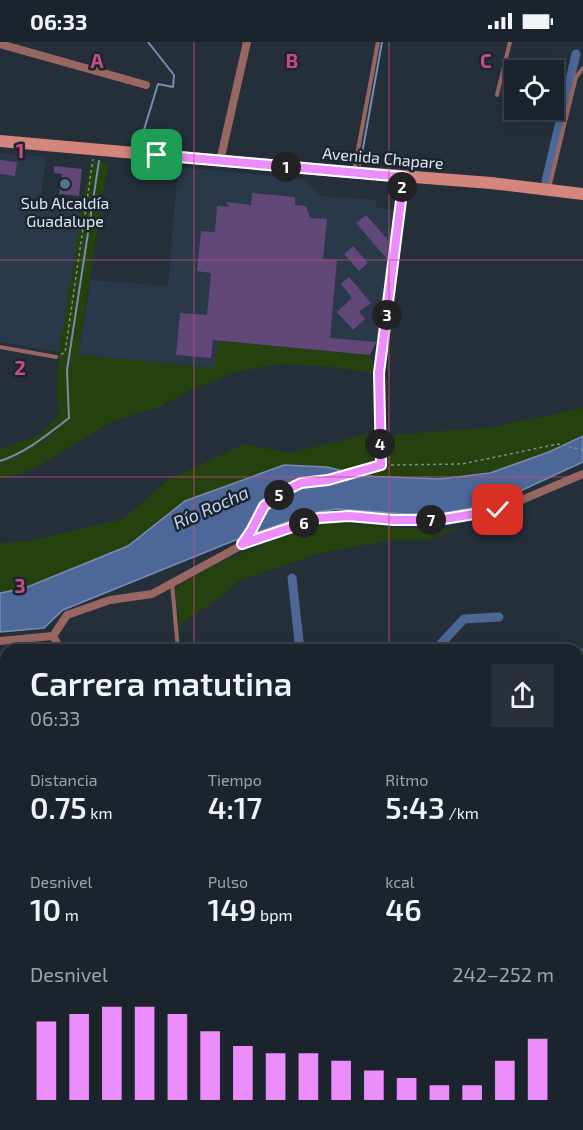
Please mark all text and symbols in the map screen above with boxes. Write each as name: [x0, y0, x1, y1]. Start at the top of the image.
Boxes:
text: 06:33: [30, 8, 87, 34]
text: A: [90, 48, 104, 72]
text: B: [286, 48, 298, 72]
text: C: [480, 48, 492, 72]
map controls: [504, 60, 564, 120]
button: locate: [504, 60, 564, 120]
pin: [131, 129, 182, 180]
text: 1: [16, 138, 24, 162]
icon: arrive: [140, 138, 173, 171]
street label: Avenida Chapare: [322, 143, 444, 172]
pin: 1: [271, 152, 301, 182]
text: 1: [283, 157, 289, 176]
pin: 2: [387, 172, 417, 202]
marker: Sub Alcaldía Guadalupe: [58, 177, 72, 191]
text: 2: [397, 177, 407, 196]
place label: Sub Alcaldía Guadalupe: [21, 193, 109, 230]
pin: 3: [372, 300, 402, 330]
text: 3: [382, 305, 392, 324]
text: 2: [14, 355, 26, 379]
pin: 4: [365, 429, 395, 459]
text: 4: [375, 434, 385, 453]
pin: 5: [264, 480, 294, 510]
water label: Río Rocha: [169, 481, 252, 533]
pin: [472, 484, 523, 535]
text: 5: [275, 485, 283, 504]
icon: check: [481, 493, 514, 526]
pin: 7: [416, 505, 446, 535]
pin: 6: [289, 508, 319, 538]
text: 7: [427, 510, 435, 529]
text: 6: [299, 513, 309, 532]
text: 3: [14, 573, 26, 597]
text: Carrera matutina: [30, 663, 292, 703]
button: share: [491, 664, 554, 727]
text: 06:33: [30, 706, 80, 730]
text: Distancia: [30, 770, 97, 789]
text: Tiempo: [208, 770, 262, 789]
text: Ritmo: [385, 770, 428, 789]
text: 0.75: [30, 789, 87, 825]
text: 4:17: [208, 789, 262, 825]
text: 5:43: [385, 789, 445, 825]
text: km: [87, 803, 112, 822]
text: /km: [445, 803, 479, 822]
text: Desnivel: [30, 872, 92, 891]
text: Pulso: [208, 872, 248, 891]
text: kcal: [385, 872, 415, 891]
text: 10: [30, 891, 61, 927]
text: 149: [208, 891, 257, 927]
text: 46: [385, 891, 422, 927]
text: m: [61, 905, 79, 924]
text: bpm: [257, 905, 292, 924]
text: Desnivel: [30, 962, 108, 986]
text: 242–252 m: [452, 962, 554, 986]

